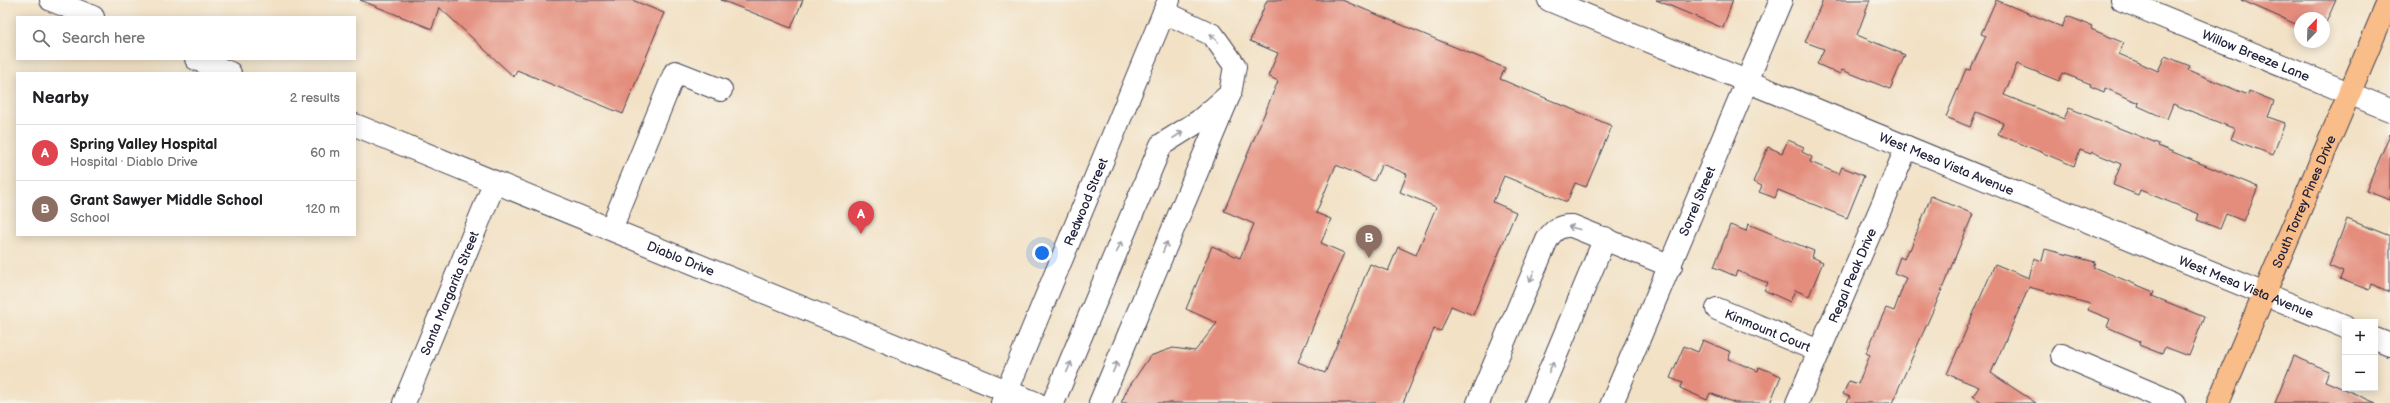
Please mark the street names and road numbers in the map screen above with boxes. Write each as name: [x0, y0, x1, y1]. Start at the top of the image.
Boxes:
street label: Willow Breeze Lane: [2199, 27, 2312, 85]
street label: West Mesa Vista Avenue: [1877, 129, 2016, 199]
street label: South Torrey Pines Drive: [2269, 133, 2340, 271]
street label: Redwood Street: [1061, 156, 1112, 248]
street label: Sorrel Street: [1676, 164, 1719, 239]
street label: Regal Peak Drive: [1825, 226, 1880, 325]
street label: Santa Margarita Street: [418, 229, 483, 358]
street label: Diablo Drive: [644, 238, 717, 280]
street label: West Mesa Vista Avenue: [2176, 253, 2316, 322]
street label: Kinmount Court: [1722, 306, 1813, 356]

